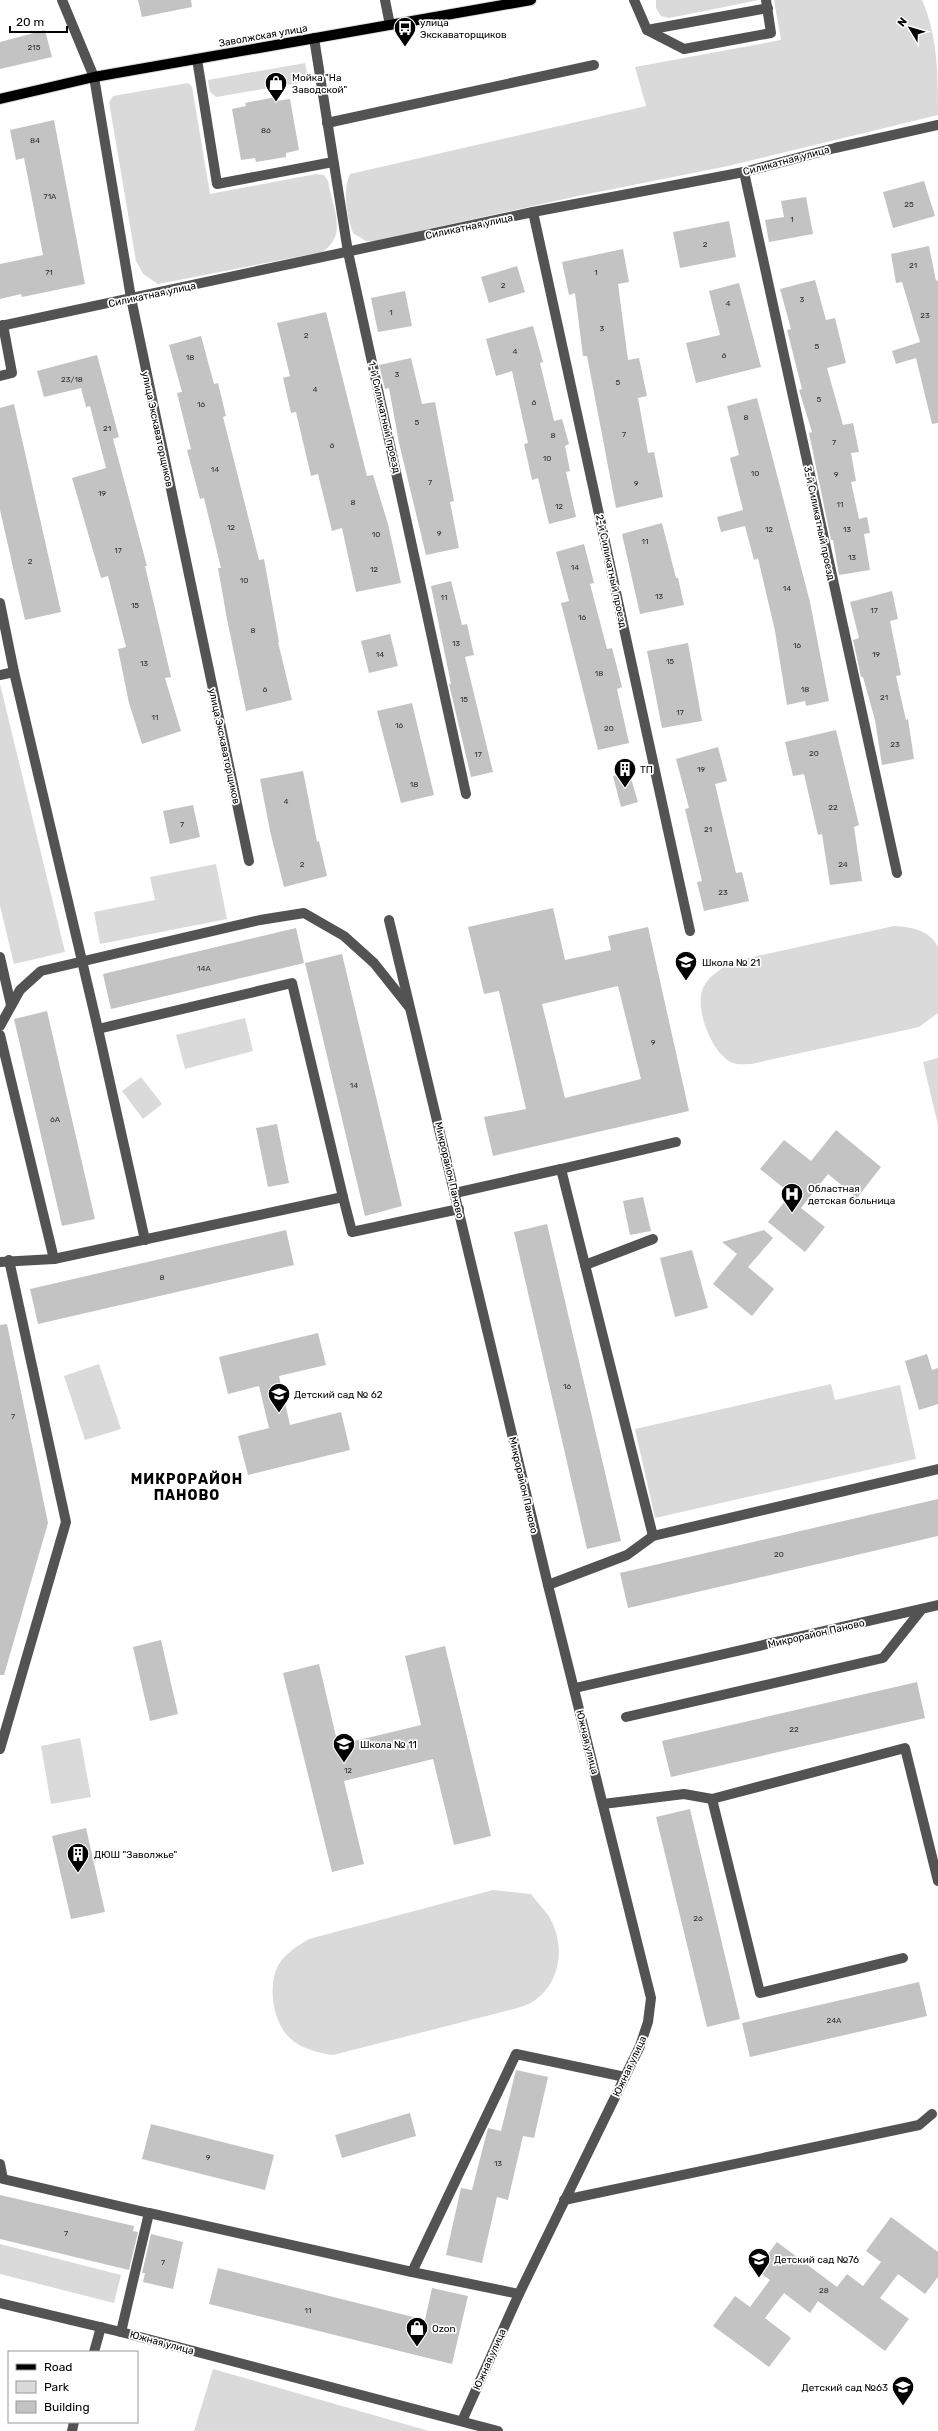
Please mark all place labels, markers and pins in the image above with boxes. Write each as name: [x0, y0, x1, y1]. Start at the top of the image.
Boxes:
bus stop icon: улица Экскаваторщиков: [392, 15, 418, 48]
place label: улица Экскаваторщиков: [420, 17, 507, 41]
shop icon: Мойка "На Заводской": [263, 70, 289, 103]
place label: Мойка "На Заводской": [292, 72, 347, 96]
building icon: ТП: [612, 756, 638, 789]
place label: ТП: [640, 764, 653, 776]
school or university icon: Школа № 21: [673, 949, 699, 982]
place label: Школа № 21: [702, 957, 760, 969]
hospital icon: Областная детская больница: [779, 1181, 805, 1214]
place label: Областная детская больница: [808, 1183, 895, 1207]
school or university icon: Детский сад № 62: [266, 1381, 292, 1414]
place label: Детский сад № 62: [294, 1389, 383, 1401]
school or university icon: Школа № 11: [331, 1731, 357, 1764]
place label: Школа № 11: [360, 1739, 417, 1751]
building icon: ДЮШ "Заволжье": [65, 1841, 91, 1874]
place label: ДЮШ "Заволжье": [94, 1849, 177, 1861]
school or university icon: Детский сад №76: [746, 2246, 772, 2279]
place label: Детский сад №76: [774, 2254, 859, 2266]
shop icon: Ozon: [404, 2315, 430, 2348]
place label: Ozon: [432, 2323, 456, 2335]
school or university icon: Детский сад №63: [890, 2374, 916, 2407]
place label: Детский сад №63: [802, 2382, 888, 2394]

